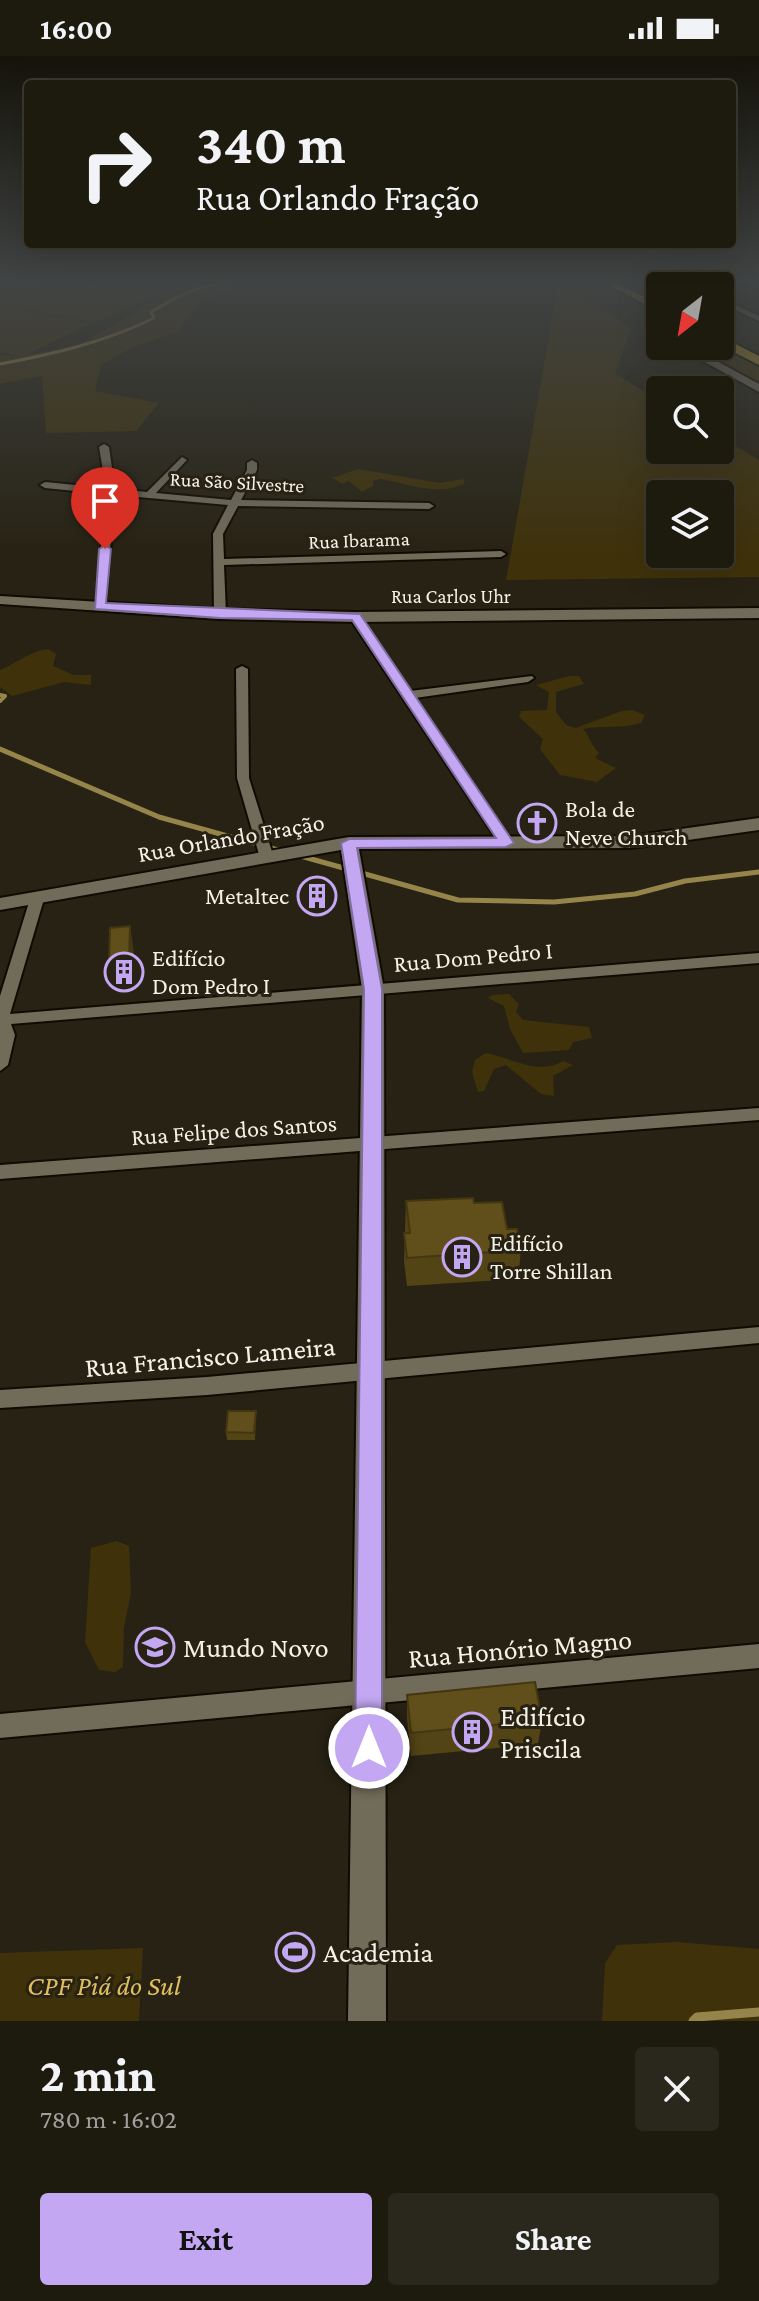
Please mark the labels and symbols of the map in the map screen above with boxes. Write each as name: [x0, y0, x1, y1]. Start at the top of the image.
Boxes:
north arrow: [646, 272, 734, 360]
pin: [71, 467, 139, 549]
street label: Rua São Silvestre: [169, 467, 305, 497]
street label: Rua Ibarama: [308, 527, 410, 553]
street label: Rua Carlos Uhr: [391, 585, 511, 607]
place label: Bola de Neve Church: [565, 795, 688, 850]
church icon: Bola de Neve Church: [516, 802, 558, 844]
street label: Rua Orlando Fração: [136, 808, 326, 867]
building icon: Metaltec: [296, 875, 338, 917]
place label: Metaltec: [205, 882, 289, 909]
street label: Rua Dom Pedro I: [392, 936, 554, 977]
place label: Edifício Dom Pedro I: [152, 944, 270, 999]
building icon: Edifício Dom Pedro I: [103, 951, 145, 993]
street label: Rua Felipe dos Santos: [130, 1109, 338, 1150]
place label: Edifício Torre Shillan: [490, 1229, 613, 1284]
building icon: Edifício Torre Shillan: [441, 1236, 483, 1278]
street label: Rua Francisco Lameira: [84, 1330, 337, 1383]
street label: Rua Honório Magno: [407, 1623, 633, 1674]
school or university icon: Mundo Novo: [134, 1626, 176, 1668]
place label: Mundo Novo: [183, 1632, 329, 1663]
place label: Edifício Priscila: [500, 1701, 586, 1764]
position arrow: [327, 1706, 411, 1790]
building icon: Edifício Priscila: [451, 1711, 493, 1753]
sports icon: Academia: [274, 1931, 316, 1973]
place label: Academia: [323, 1937, 433, 1968]
park label: CPF Piá do Sul: [27, 1970, 182, 2001]

